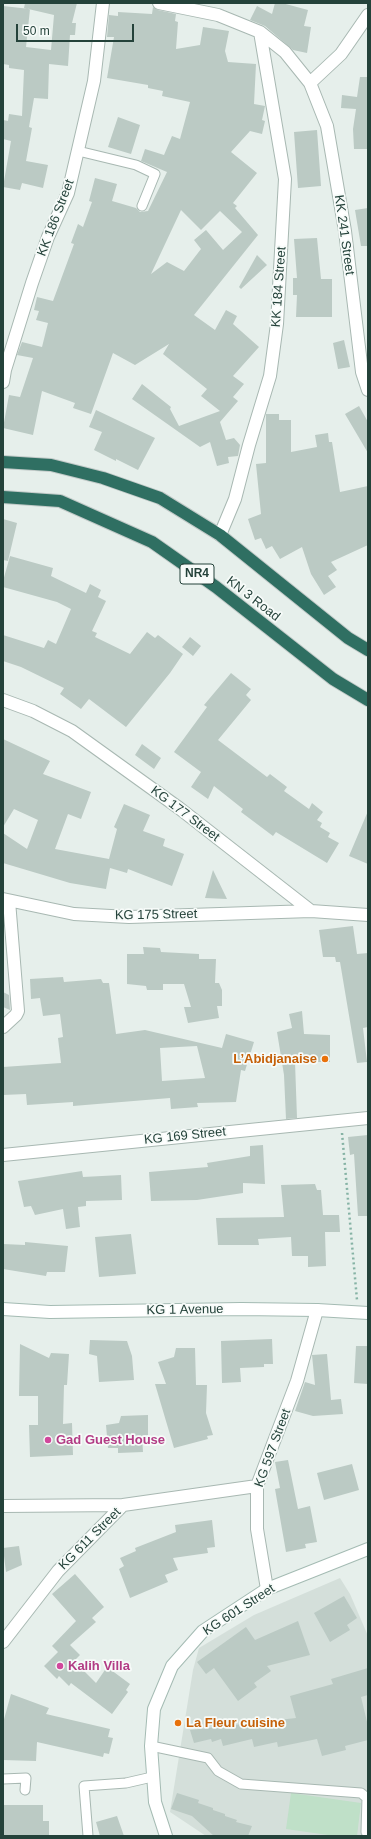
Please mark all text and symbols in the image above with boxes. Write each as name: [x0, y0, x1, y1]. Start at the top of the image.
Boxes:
scale bar: [18, 16, 136, 42]
text: 50 m: [23, 24, 50, 38]
street label: KK 186 Street: [34, 177, 78, 259]
street label: KK 241 Street: [331, 194, 357, 276]
street label: KK 184 Street: [268, 246, 290, 328]
road number: NR4: [180, 564, 214, 584]
street label: KN 3 Road: [223, 573, 283, 625]
street label: KG 177 Street: [147, 783, 223, 845]
street label: KG 175 Street: [115, 906, 197, 924]
place label: L’Abidjanaise: [233, 1051, 317, 1067]
marker: L’Abidjanaise: [320, 1054, 330, 1064]
street label: KG 169 Street: [143, 1124, 227, 1148]
street label: KG 1 Avenue: [146, 1302, 224, 1318]
street label: KG 597 Street: [252, 1407, 294, 1489]
place label: Gad Guest House: [56, 1432, 165, 1448]
marker: Gad Guest House: [43, 1435, 53, 1445]
street label: KG 611 Street: [56, 1505, 124, 1573]
street label: KG 601 Street: [200, 1581, 278, 1639]
place label: Kalih Villa: [68, 1658, 130, 1674]
marker: Kalih Villa: [55, 1661, 65, 1671]
place label: La Fleur cuisine: [186, 1715, 285, 1731]
marker: La Fleur cuisine: [173, 1718, 183, 1728]

